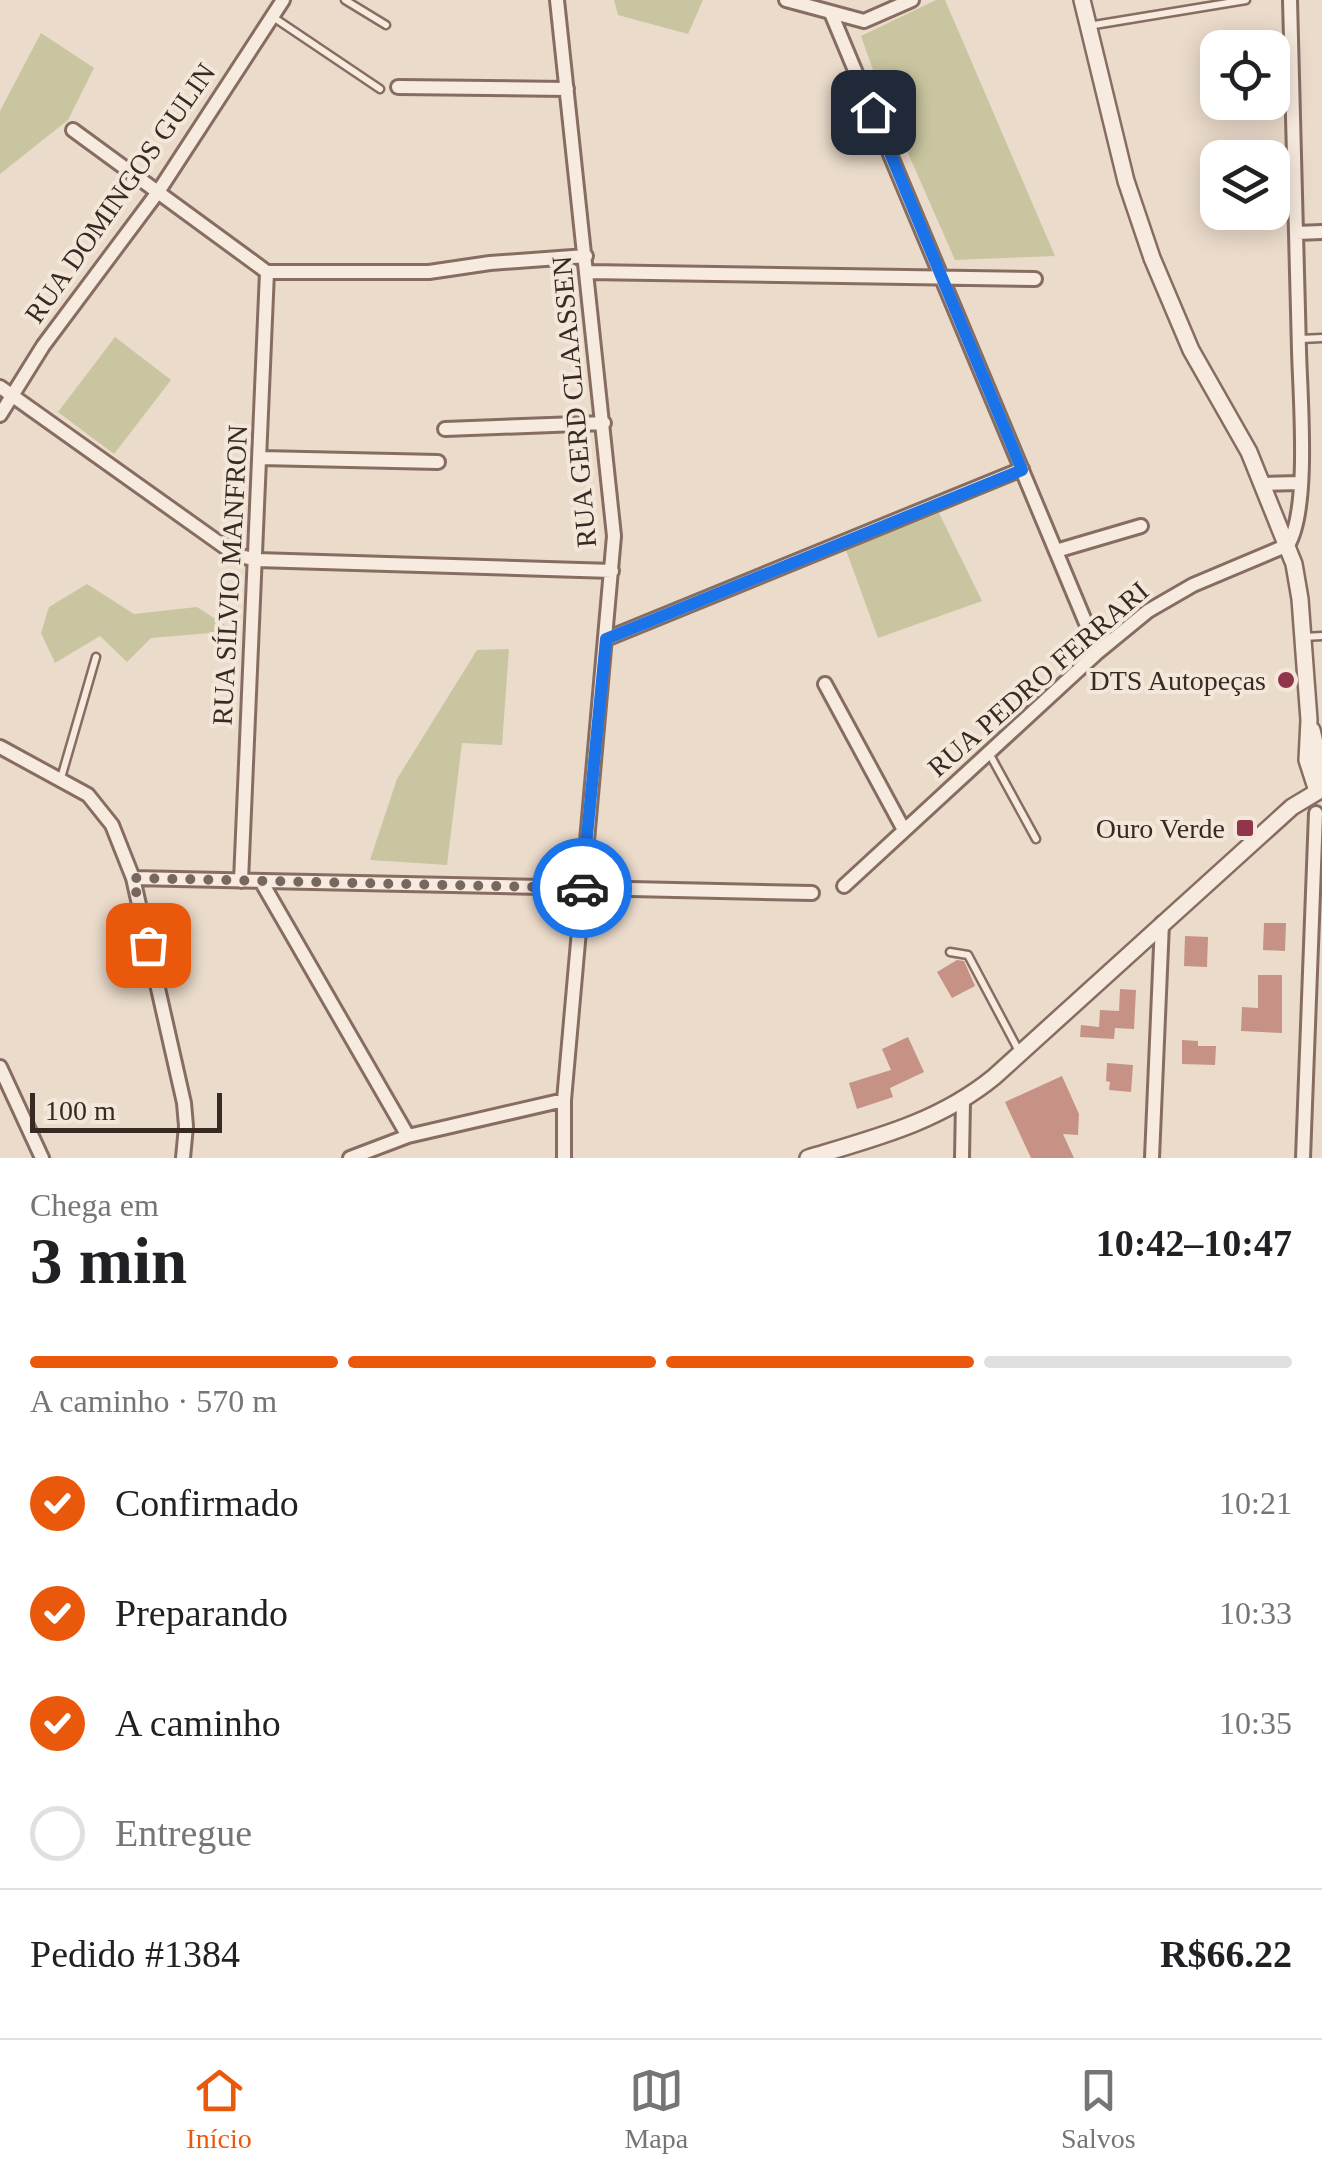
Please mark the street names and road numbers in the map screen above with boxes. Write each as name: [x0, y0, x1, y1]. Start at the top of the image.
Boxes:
street label: RUA DOMINGOS GULIN: [19, 57, 221, 329]
street label: RUA GERD CLAASSEN: [546, 255, 602, 549]
street label: RUA SÍLVIO MANFRON: [207, 424, 253, 726]
street label: RUA PEDRO FERRARI: [922, 575, 1154, 783]

